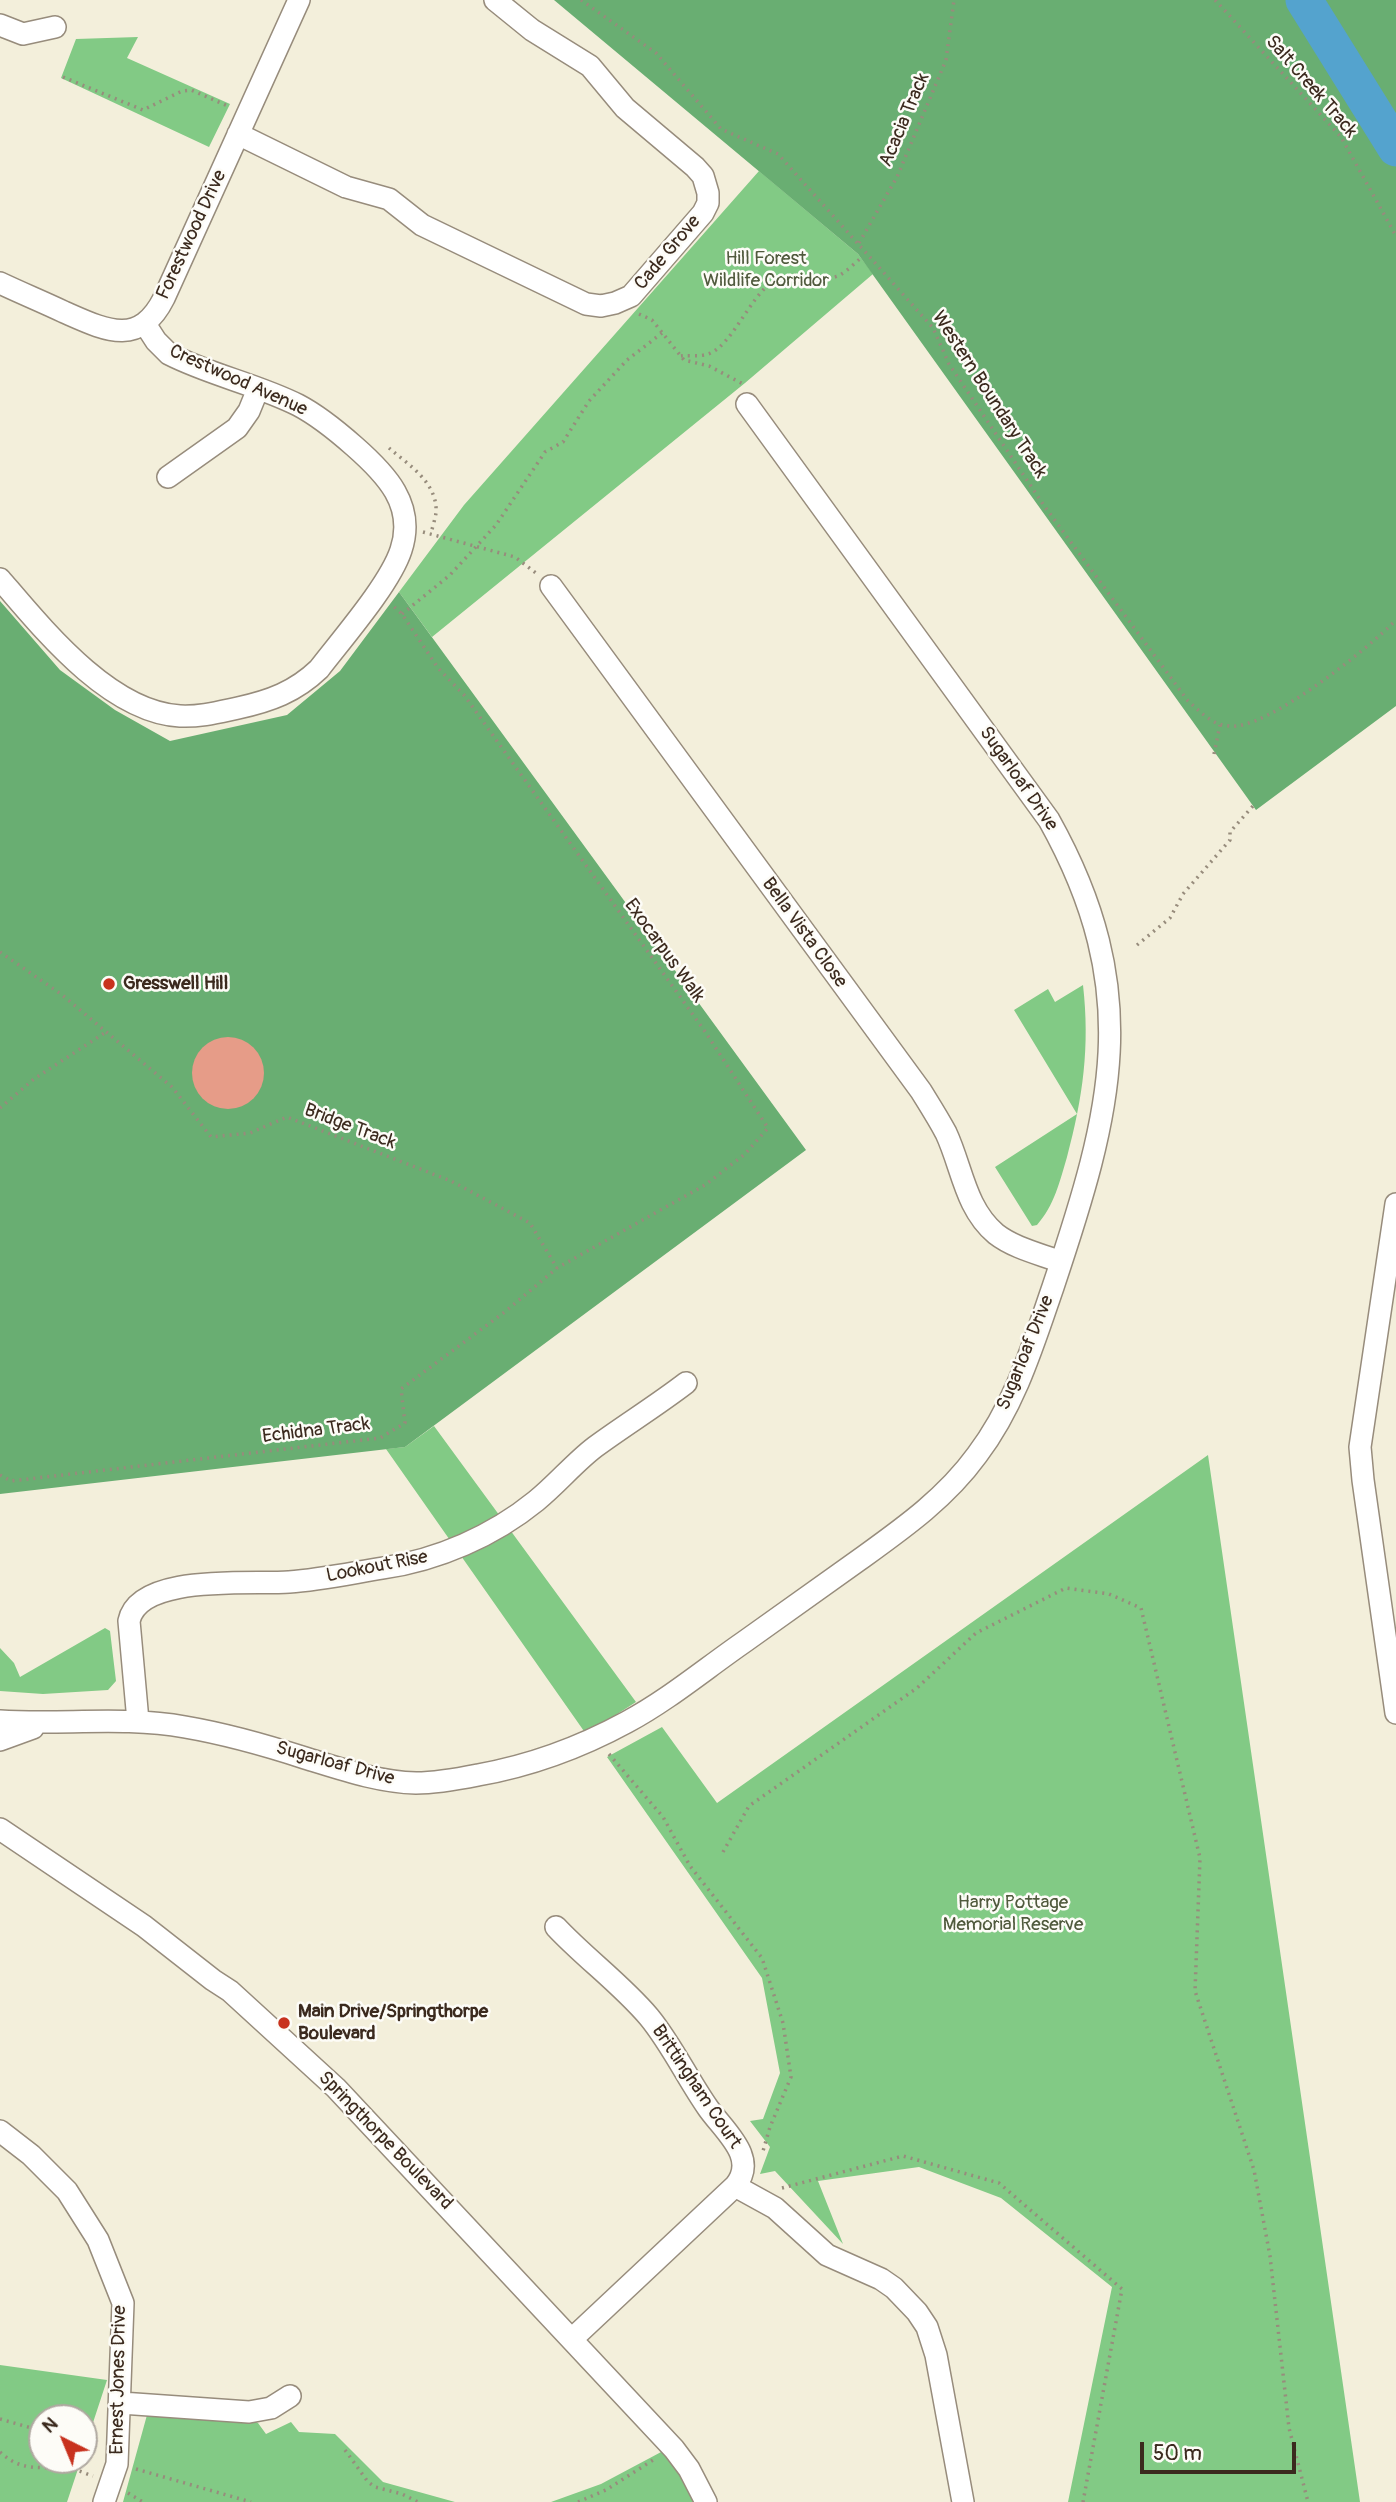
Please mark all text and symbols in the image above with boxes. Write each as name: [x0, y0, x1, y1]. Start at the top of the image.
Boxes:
street label: Salt Creek Track: [1260, 31, 1362, 143]
street label: Acacia Track: [875, 70, 935, 170]
street label: Forestwood Drive: [152, 167, 232, 303]
street label: Cade Grove: [630, 211, 706, 295]
park label: Hill Forest Wildlife Corridor: [703, 248, 829, 292]
street label: Western Boundary Track: [927, 307, 1051, 483]
street label: Crestwood Avenue: [165, 340, 311, 422]
street label: Sugarloaf Drive: [974, 723, 1062, 835]
street label: Bella Vista Close: [756, 874, 852, 992]
street label: Exocarpus Walk: [619, 895, 709, 1007]
place label: Gresswell Hill: [123, 973, 228, 995]
marker: Gresswell Hill: [101, 976, 117, 992]
street label: Bridge Track: [301, 1099, 399, 1155]
street label: Sugarloaf Drive: [993, 1292, 1059, 1414]
street label: Echidna Track: [261, 1413, 371, 1449]
street label: Lookout Rise: [324, 1546, 430, 1588]
street label: Sugarloaf Drive: [273, 1737, 397, 1791]
park label: Harry Pottage Memorial Reserve: [943, 1892, 1083, 1936]
place label: Main Drive/Springthorpe Boulevard: [298, 2001, 488, 2045]
marker: Main Drive/Springthorpe Boulevard: [276, 2015, 292, 2031]
street label: Brittingham Court: [646, 2021, 746, 2153]
street label: Springthorpe Boulevard: [313, 2067, 457, 2215]
street label: Ernest Jones Drive: [106, 2305, 132, 2455]
north arrow: [28, 2404, 98, 2474]
text: N: [37, 2412, 63, 2438]
scale bar: [1144, 2428, 1300, 2472]
text: 50 m: [1153, 2440, 1202, 2467]

